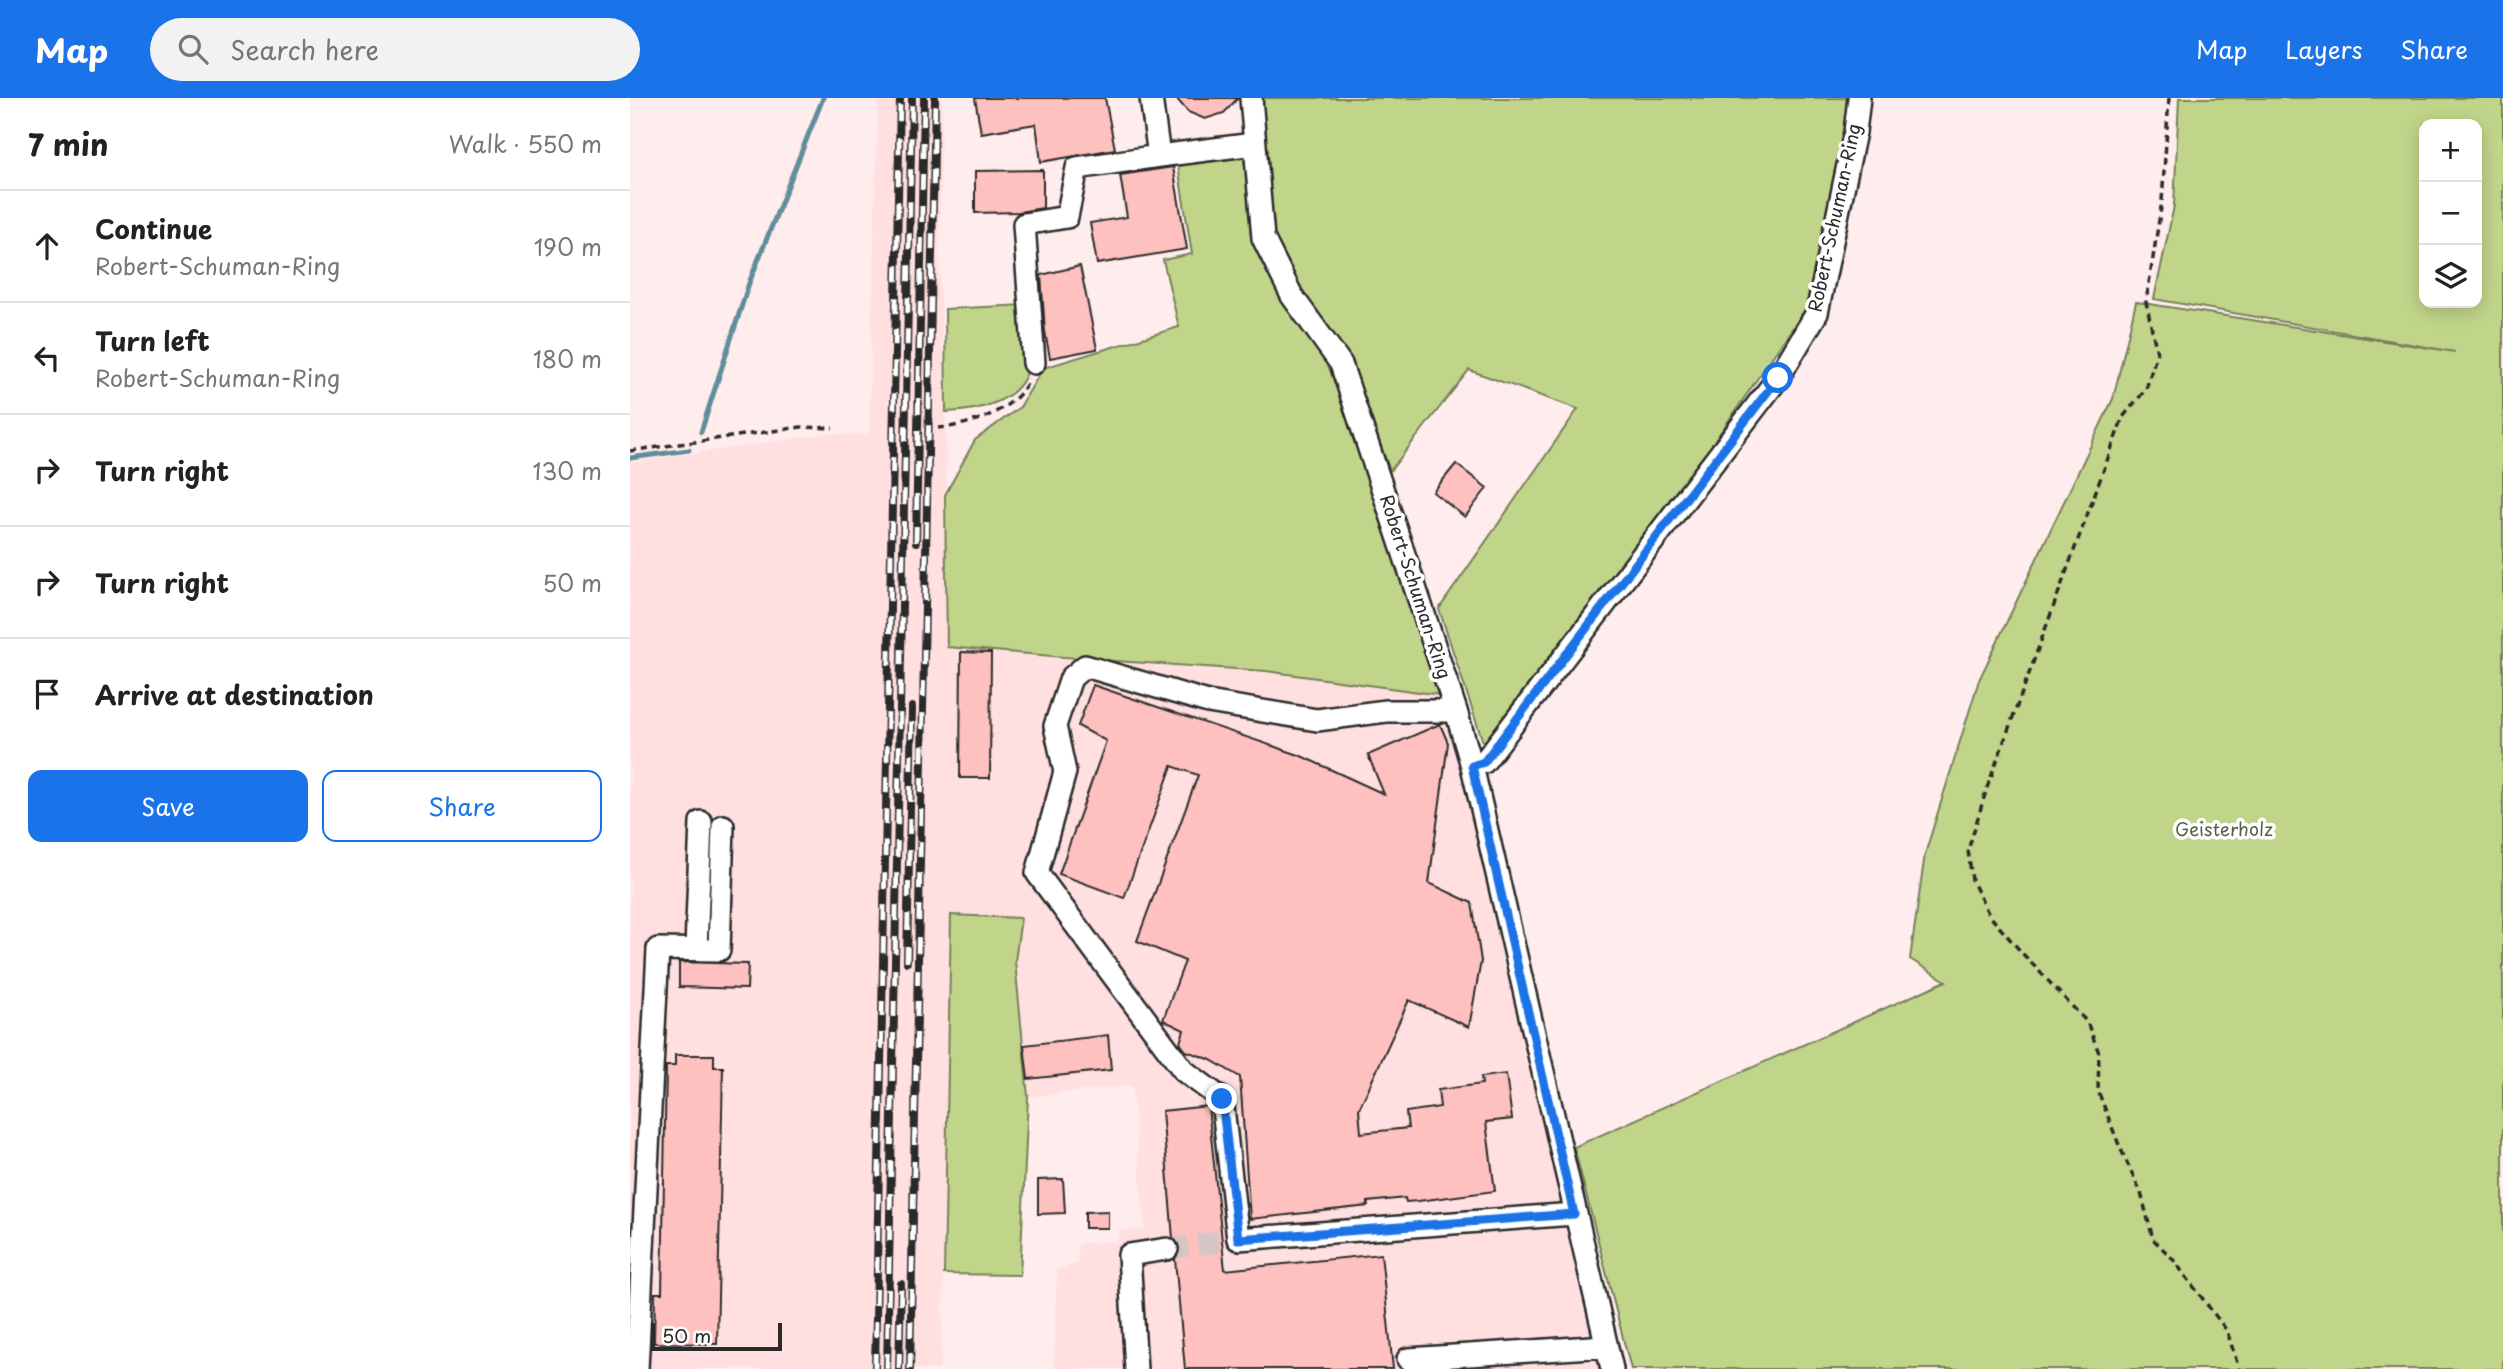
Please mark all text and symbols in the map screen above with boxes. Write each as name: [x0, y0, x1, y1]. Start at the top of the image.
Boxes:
search box: [150, 18, 640, 81]
text: Map: [35, 24, 108, 74]
icon: search: [174, 30, 212, 68]
text: Search here: [230, 30, 379, 69]
text: Map: [2196, 31, 2247, 67]
text: Layers: [2285, 31, 2362, 67]
text: Share: [2400, 31, 2468, 67]
map controls: [2419, 119, 2482, 308]
button: +: [2419, 119, 2482, 182]
text: 7 min: [28, 121, 109, 166]
street label: Robert-Schuman-Ring: [1800, 121, 1867, 314]
text: Walk · 550 m: [449, 126, 602, 161]
button: −: [2419, 182, 2482, 245]
text: Continue: [95, 209, 212, 248]
icon: ahead: [28, 227, 66, 265]
text: 190 m: [534, 229, 602, 264]
button: layers: [2419, 245, 2482, 308]
text: Robert-Schuman-Ring: [95, 248, 340, 283]
text: Turn left: [95, 321, 210, 360]
icon: left: [28, 339, 66, 377]
text: 180 m: [533, 341, 602, 376]
text: Robert-Schuman-Ring: [95, 360, 340, 395]
route start: [1762, 362, 1793, 393]
icon: right: [28, 451, 66, 489]
text: Turn right: [95, 451, 229, 490]
text: 130 m: [532, 453, 602, 488]
street label: Robert-Schuman-Ring: [1374, 491, 1459, 682]
icon: right: [28, 563, 66, 601]
text: Turn right: [95, 563, 229, 602]
text: 50 m: [542, 565, 602, 600]
icon: arrive: [28, 675, 66, 713]
text: Arrive at destination: [95, 675, 374, 714]
button: Save: [28, 770, 308, 842]
button: Share: [322, 770, 602, 842]
park label: Geisterholz: [2175, 815, 2273, 842]
route end: [1206, 1083, 1237, 1114]
scale bar: [651, 1320, 782, 1352]
text: 50 m: [662, 1321, 711, 1349]

